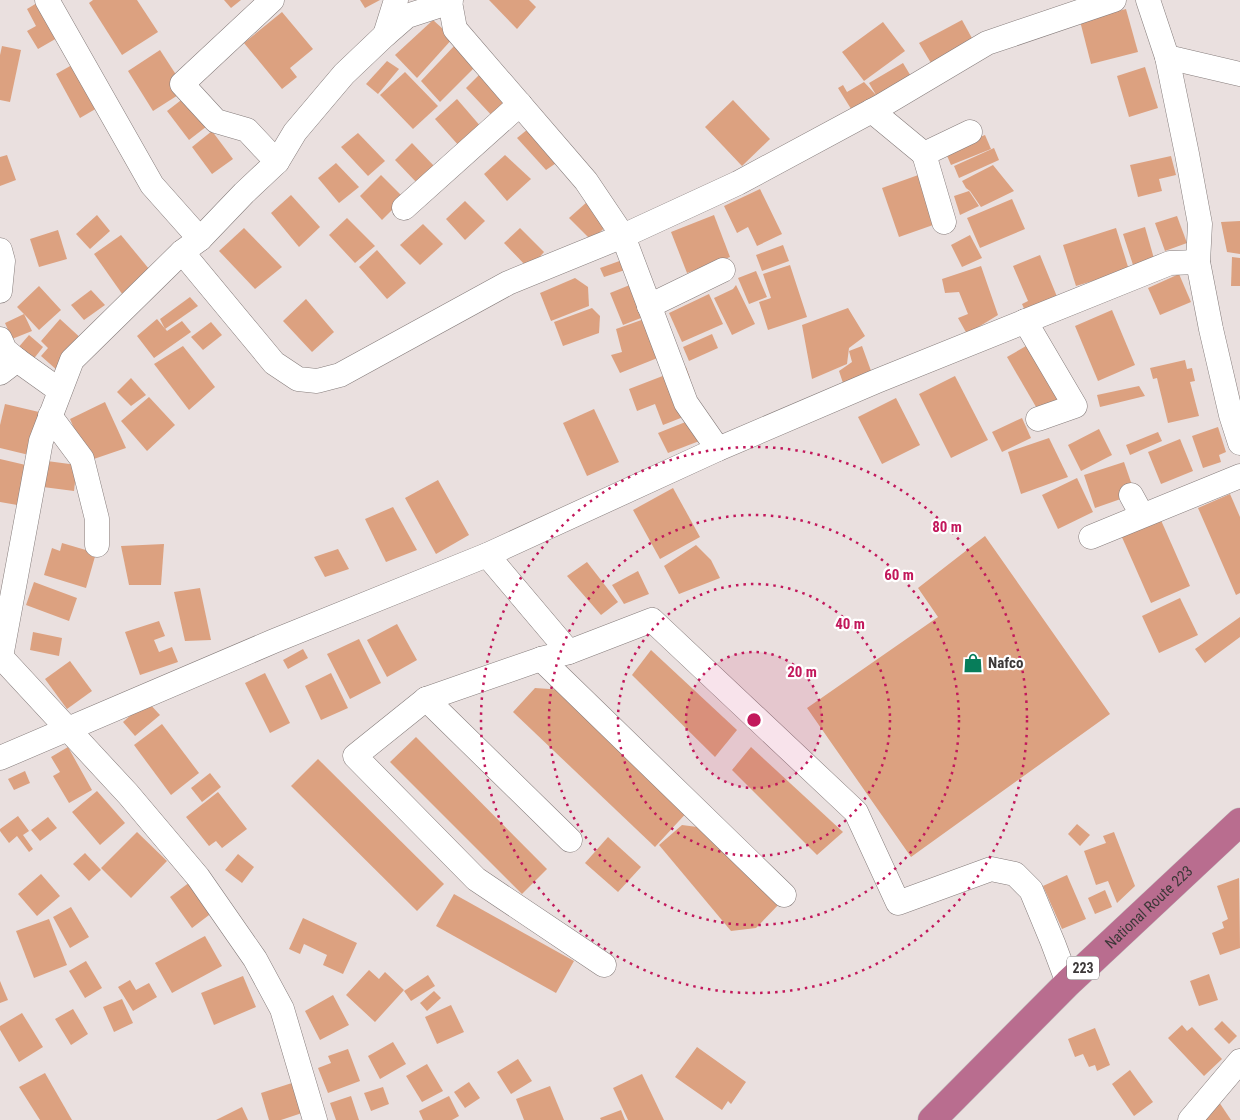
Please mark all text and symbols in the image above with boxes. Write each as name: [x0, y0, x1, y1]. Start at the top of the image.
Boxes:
text: 80 m: [932, 518, 962, 536]
text: 60 m: [884, 566, 914, 584]
text: 40 m: [835, 615, 865, 633]
shop icon: Nafco: [962, 652, 984, 674]
place label: Nafco: [988, 654, 1023, 672]
text: 20 m: [787, 663, 817, 681]
centre of rings: [745, 711, 763, 729]
street label: National Route 223: [1102, 862, 1196, 952]
road number: 223: [1067, 956, 1099, 980]

